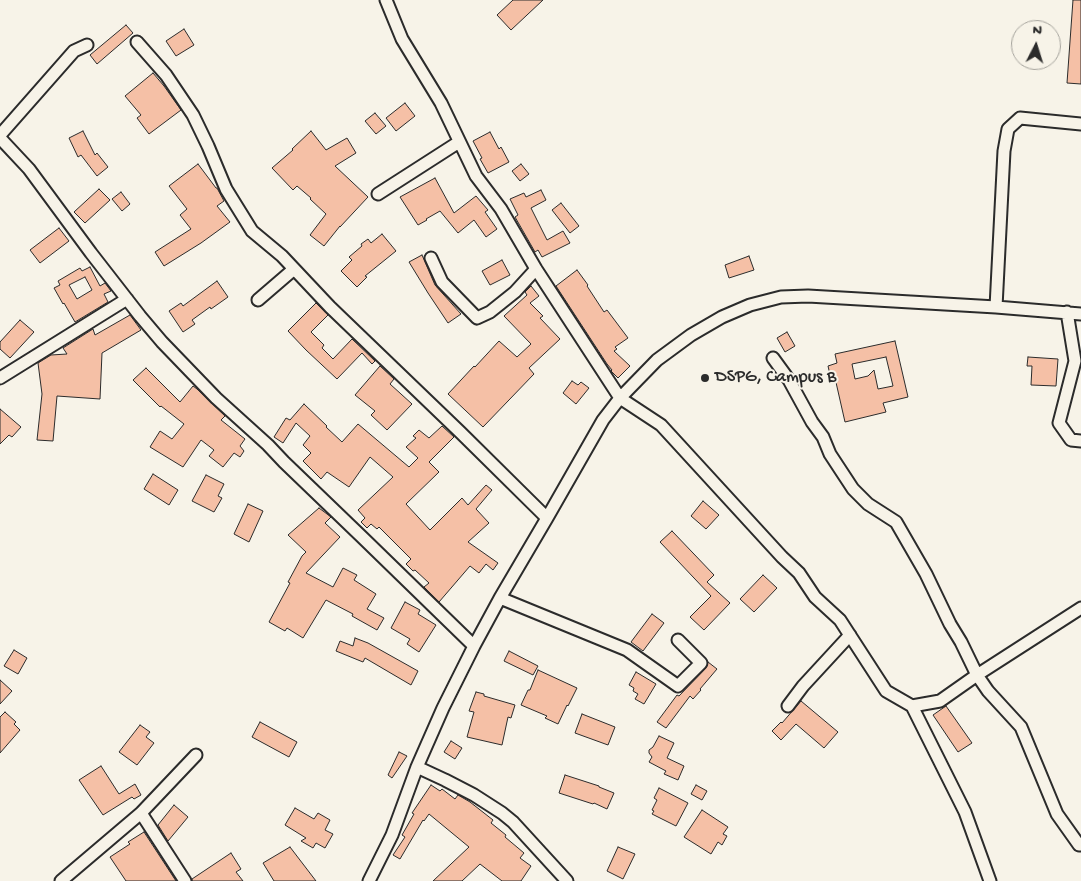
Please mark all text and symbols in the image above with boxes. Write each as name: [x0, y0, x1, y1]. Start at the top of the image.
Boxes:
north arrow: [1011, 20, 1061, 70]
text: N: [1032, 22, 1043, 39]
place label: DSPG, Campus B: [715, 367, 836, 389]
marker: DSPG, Campus B: [699, 372, 711, 384]

